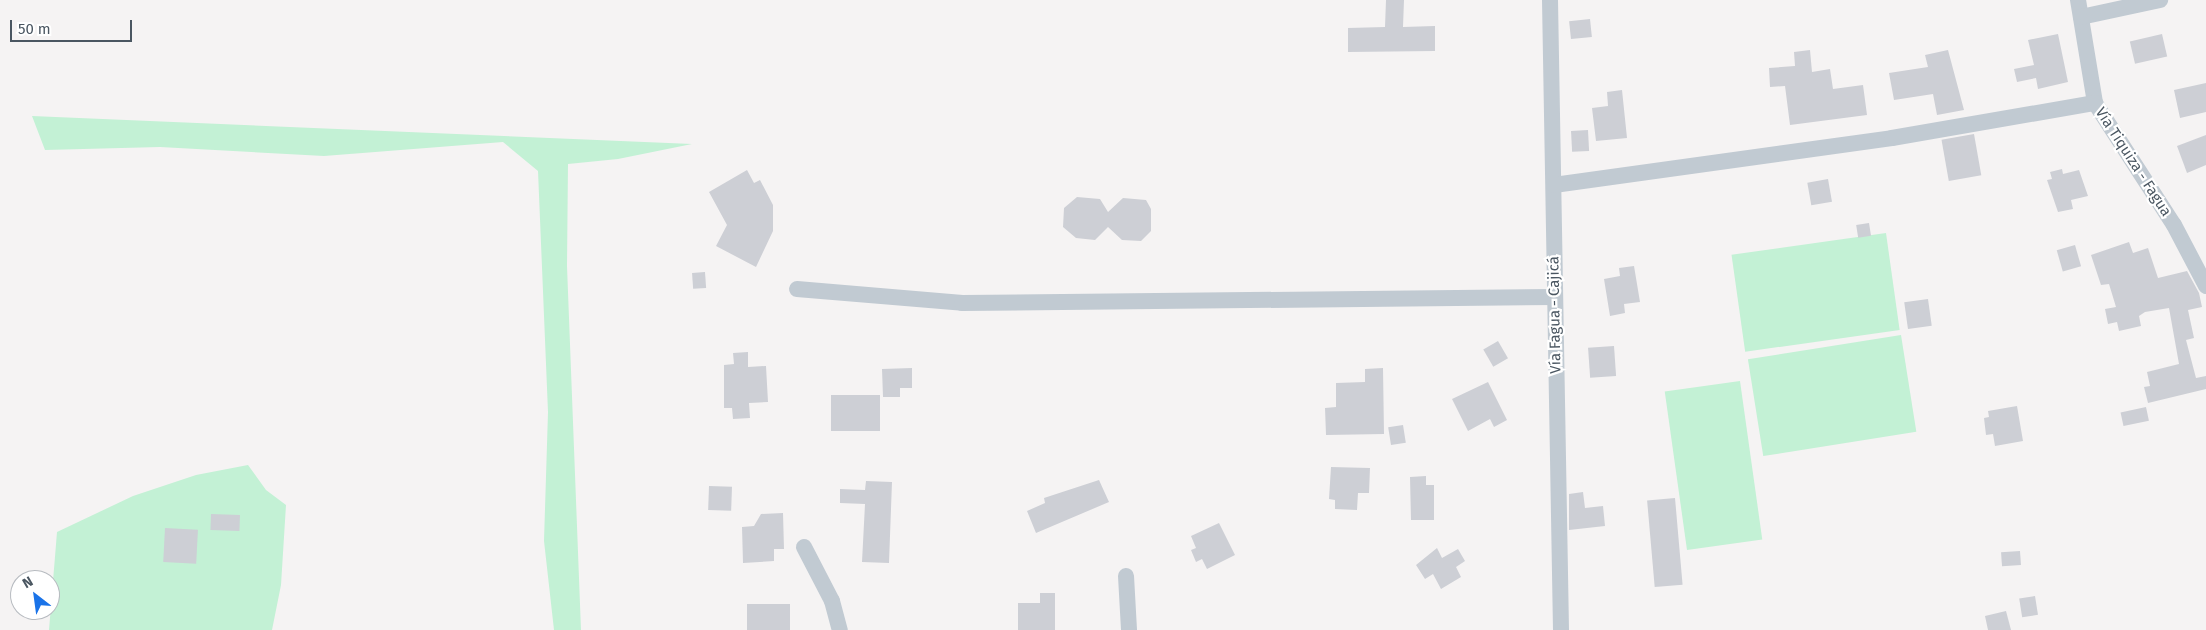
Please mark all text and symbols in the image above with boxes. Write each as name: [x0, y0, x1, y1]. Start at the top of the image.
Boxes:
scale bar: [12, 10, 135, 42]
text: 50 m: [18, 20, 51, 38]
street label: Vía Tiquiza - Fagua: [2091, 104, 2175, 220]
street label: Vía Fagua - Cajicá: [1545, 256, 1565, 374]
north arrow: [10, 570, 60, 620]
text: N: [19, 573, 36, 592]

